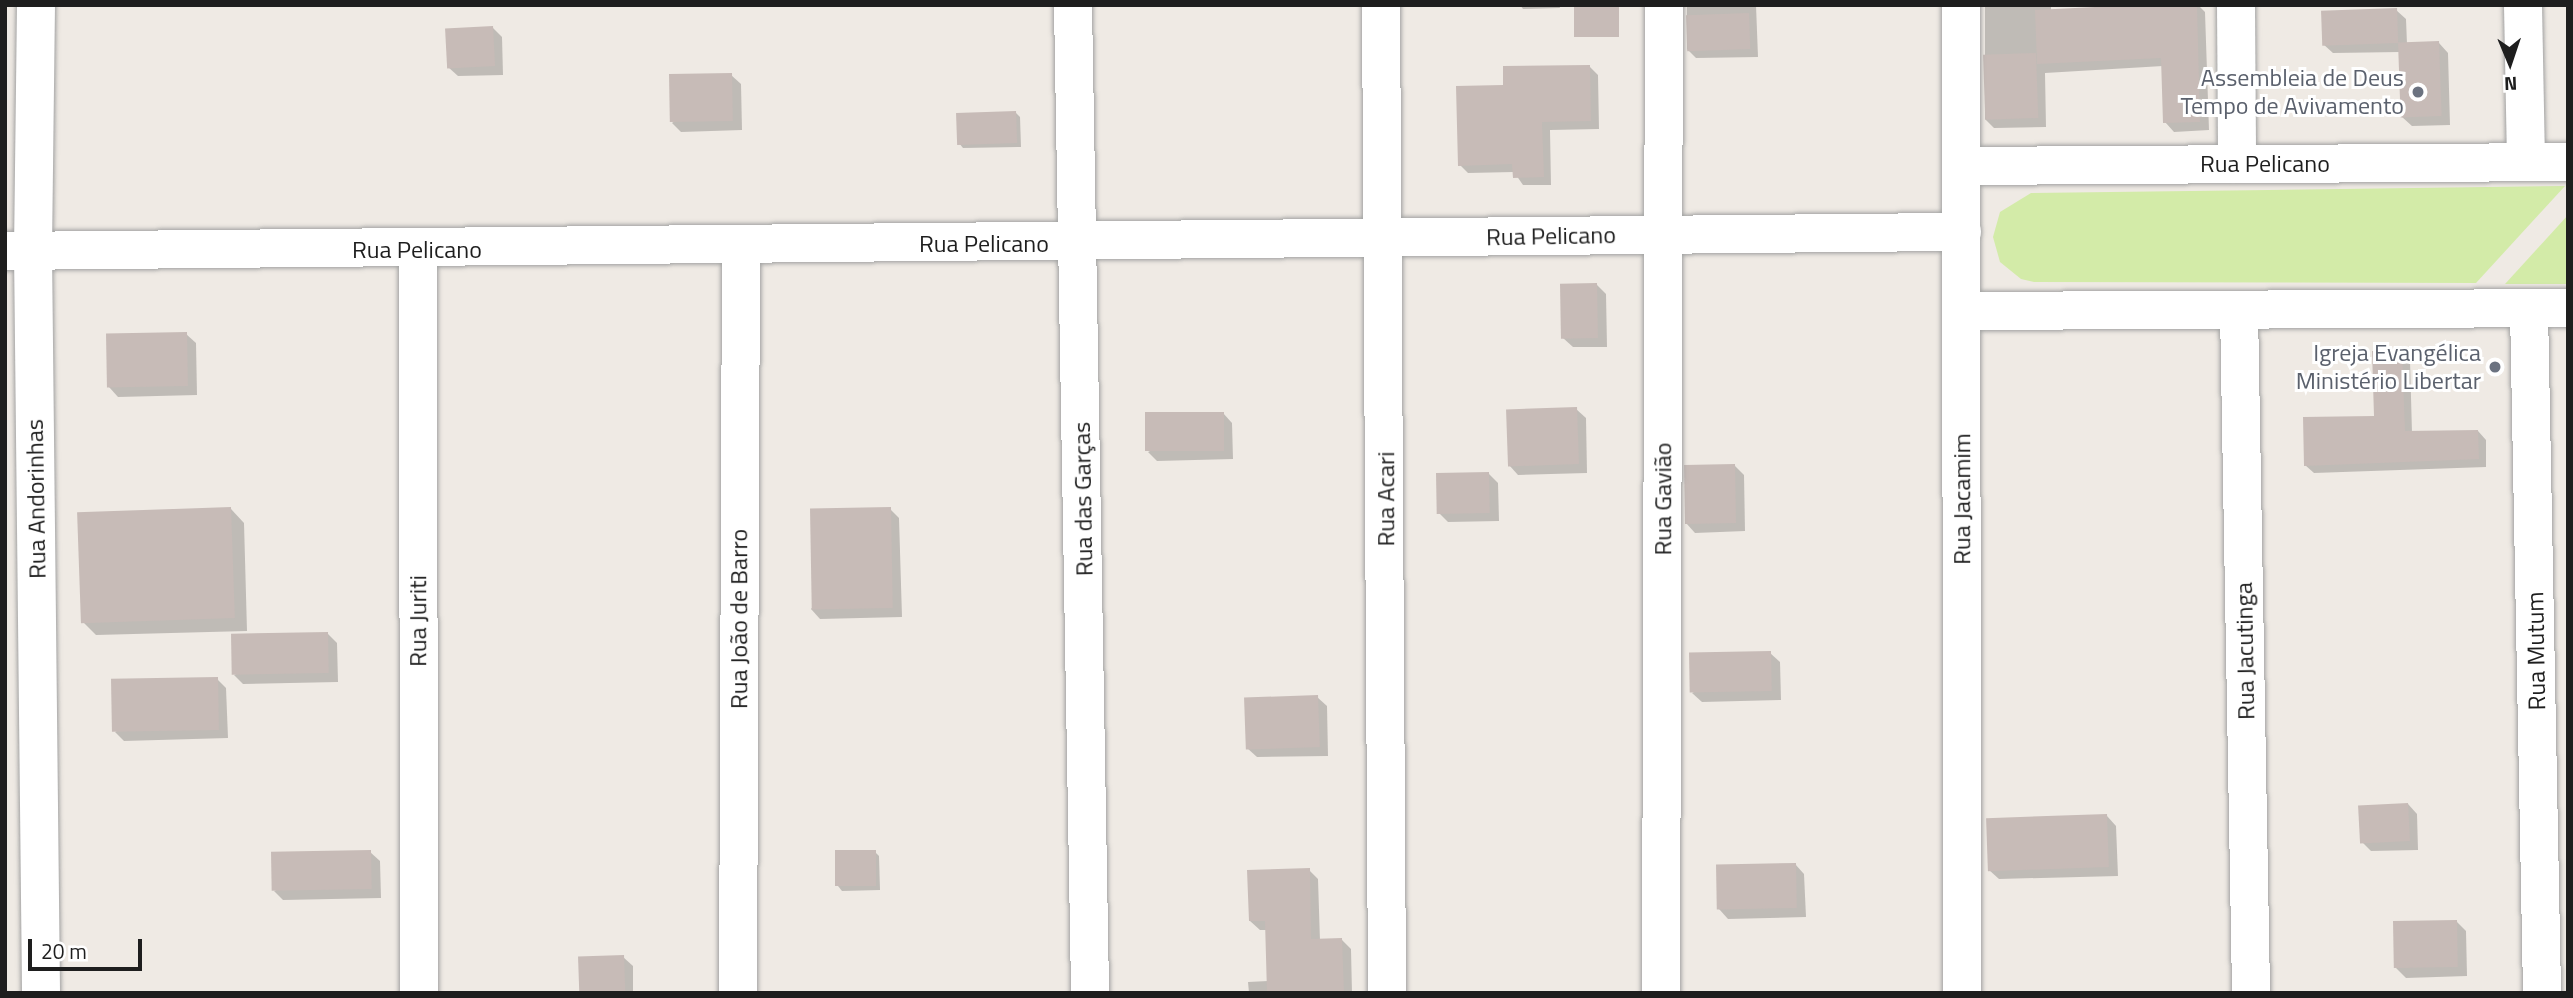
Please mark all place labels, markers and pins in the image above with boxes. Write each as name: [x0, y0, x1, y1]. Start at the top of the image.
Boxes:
place label: Assembleia de Deus Tempo de Avivamento: [2181, 64, 2404, 120]
marker: Assembleia de Deus Tempo de Avivamento: [2410, 84, 2426, 100]
place label: Igreja Evangélica Ministério Libertar: [2296, 339, 2481, 395]
marker: Igreja Evangélica Ministério Libertar: [2487, 359, 2503, 375]

